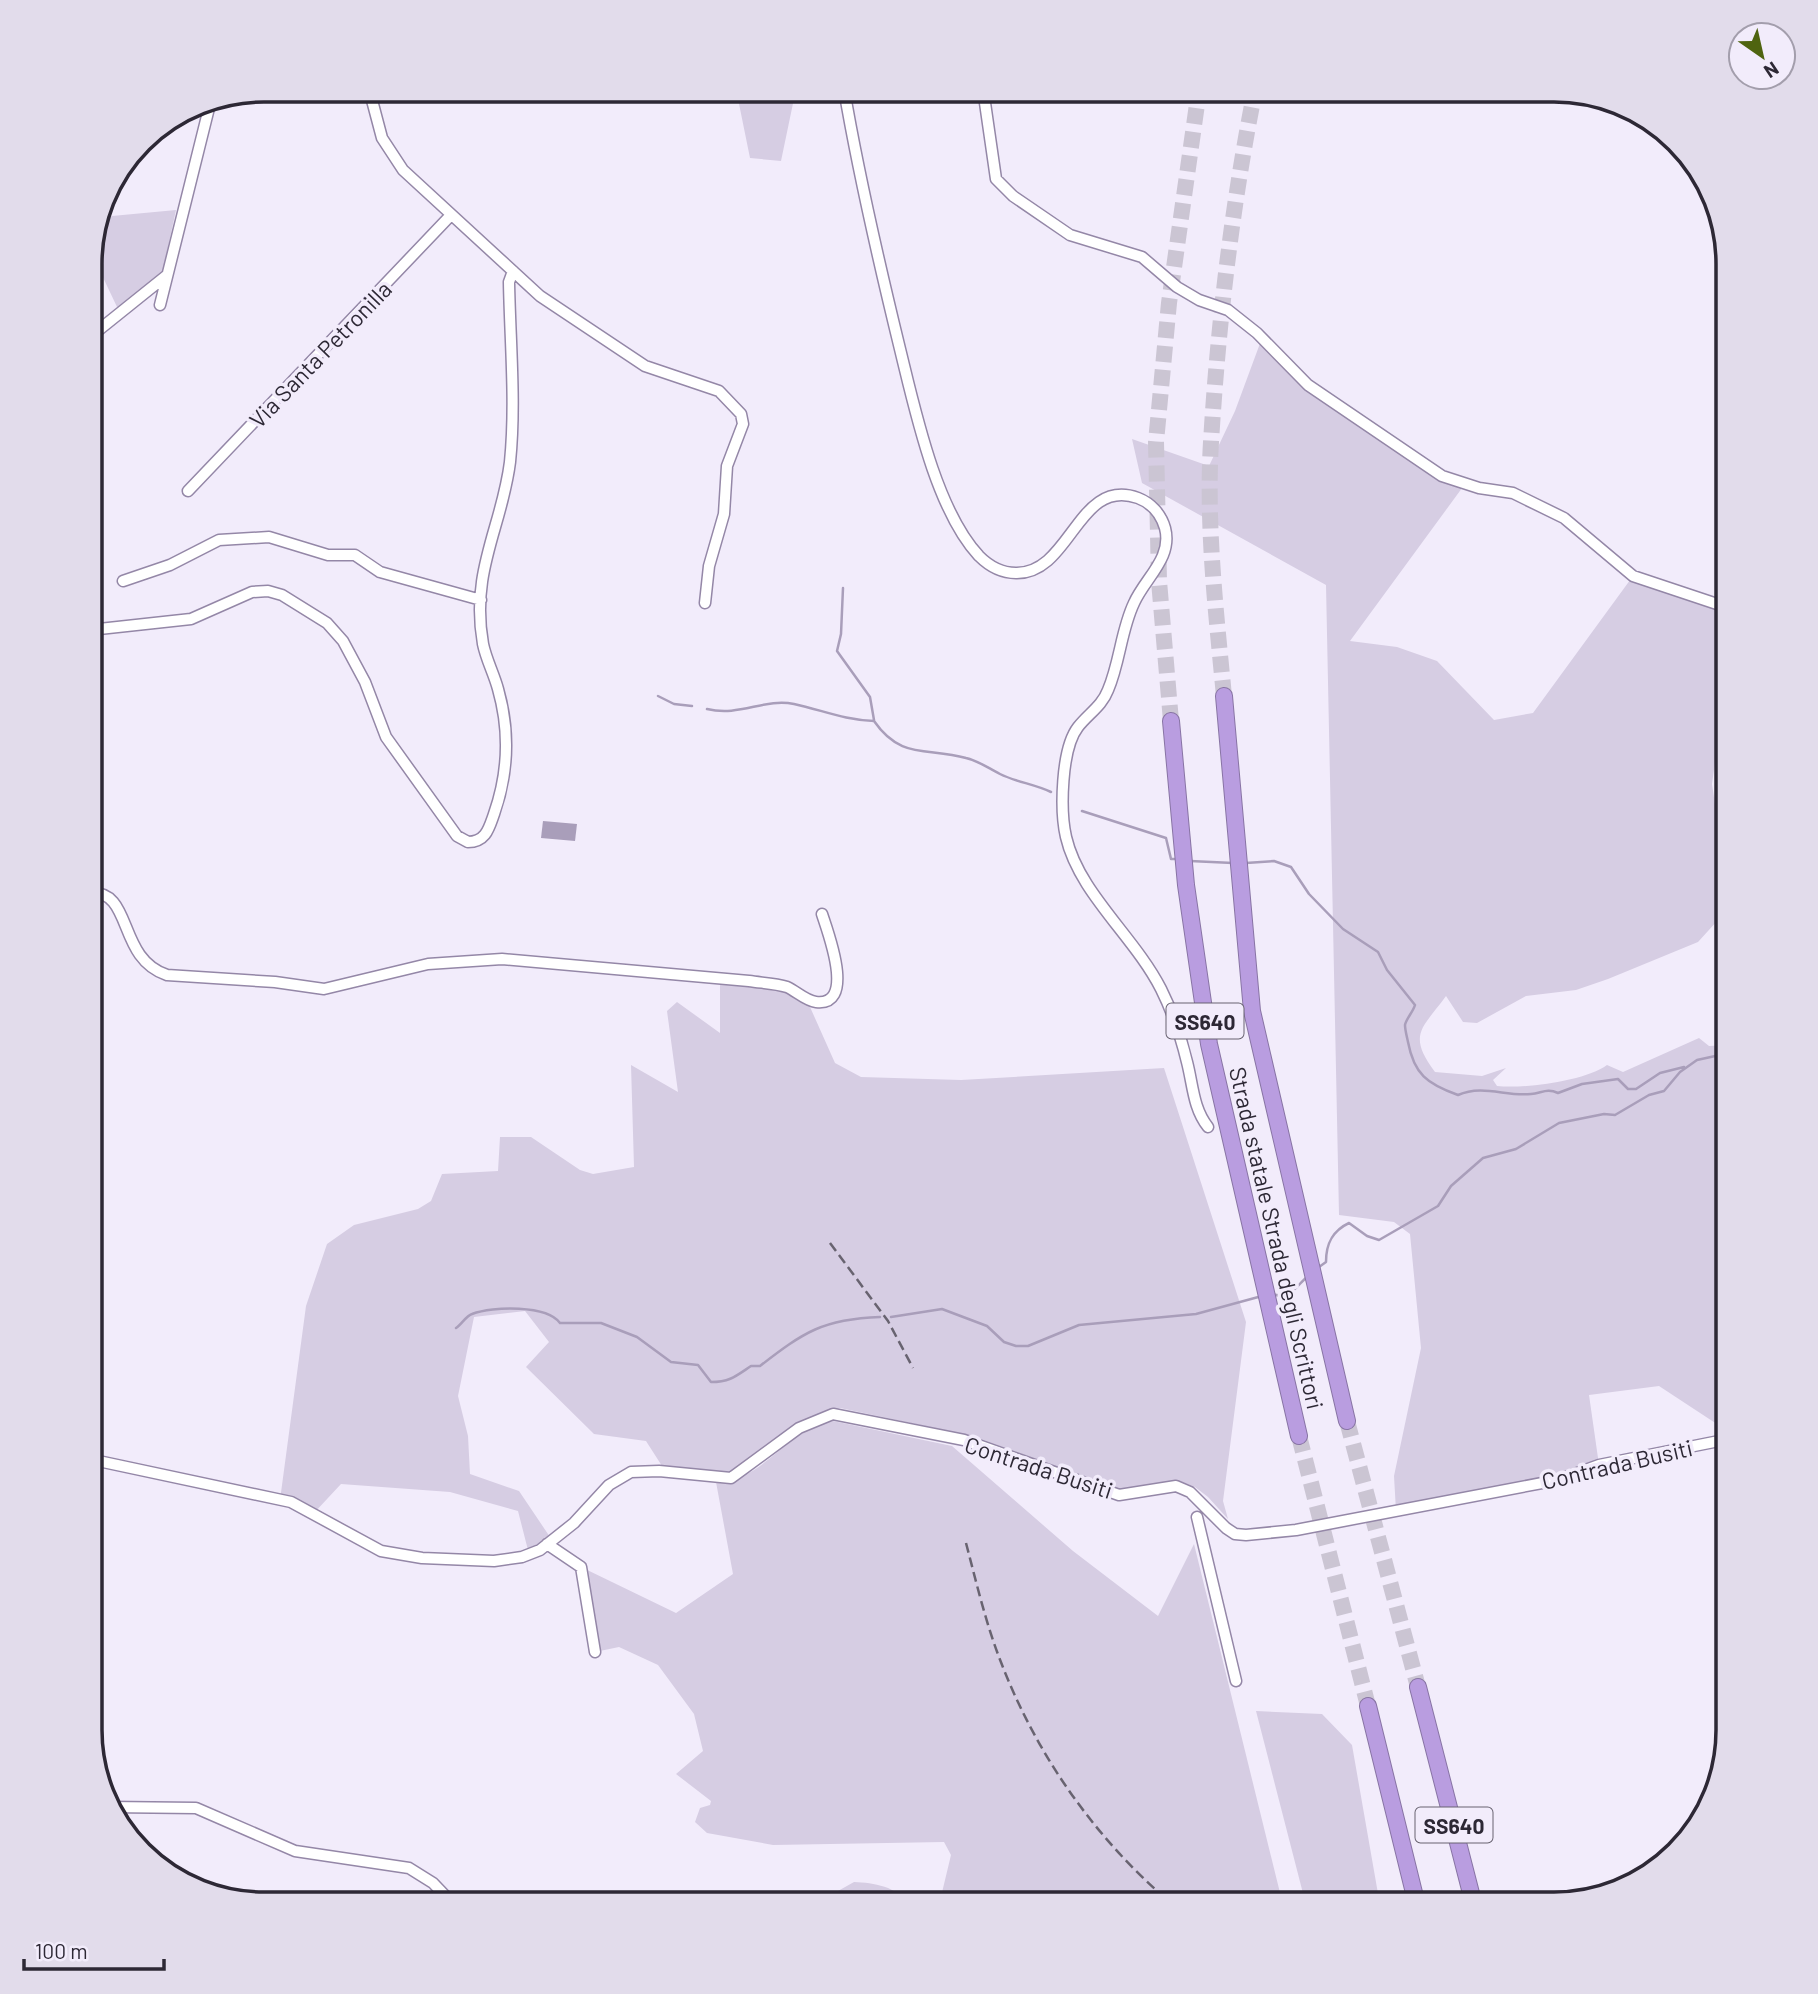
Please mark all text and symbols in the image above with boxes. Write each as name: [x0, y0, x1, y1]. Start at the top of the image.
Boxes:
north arrow: [1727, 21, 1797, 91]
text: N: [1760, 57, 1783, 84]
street label: Via Santa Petronilla: [243, 275, 397, 433]
road number: SS640: [1166, 1004, 1244, 1038]
street label: Strada statale Strada degli Scrittori: [1224, 1064, 1330, 1412]
street label: Contrada Busiti: [962, 1430, 1116, 1504]
street label: Contrada Busiti: [1539, 1433, 1695, 1495]
road number: SS640: [1416, 1808, 1492, 1842]
scale bar: [24, 1927, 164, 1971]
text: 100 m: [35, 1938, 88, 1963]

